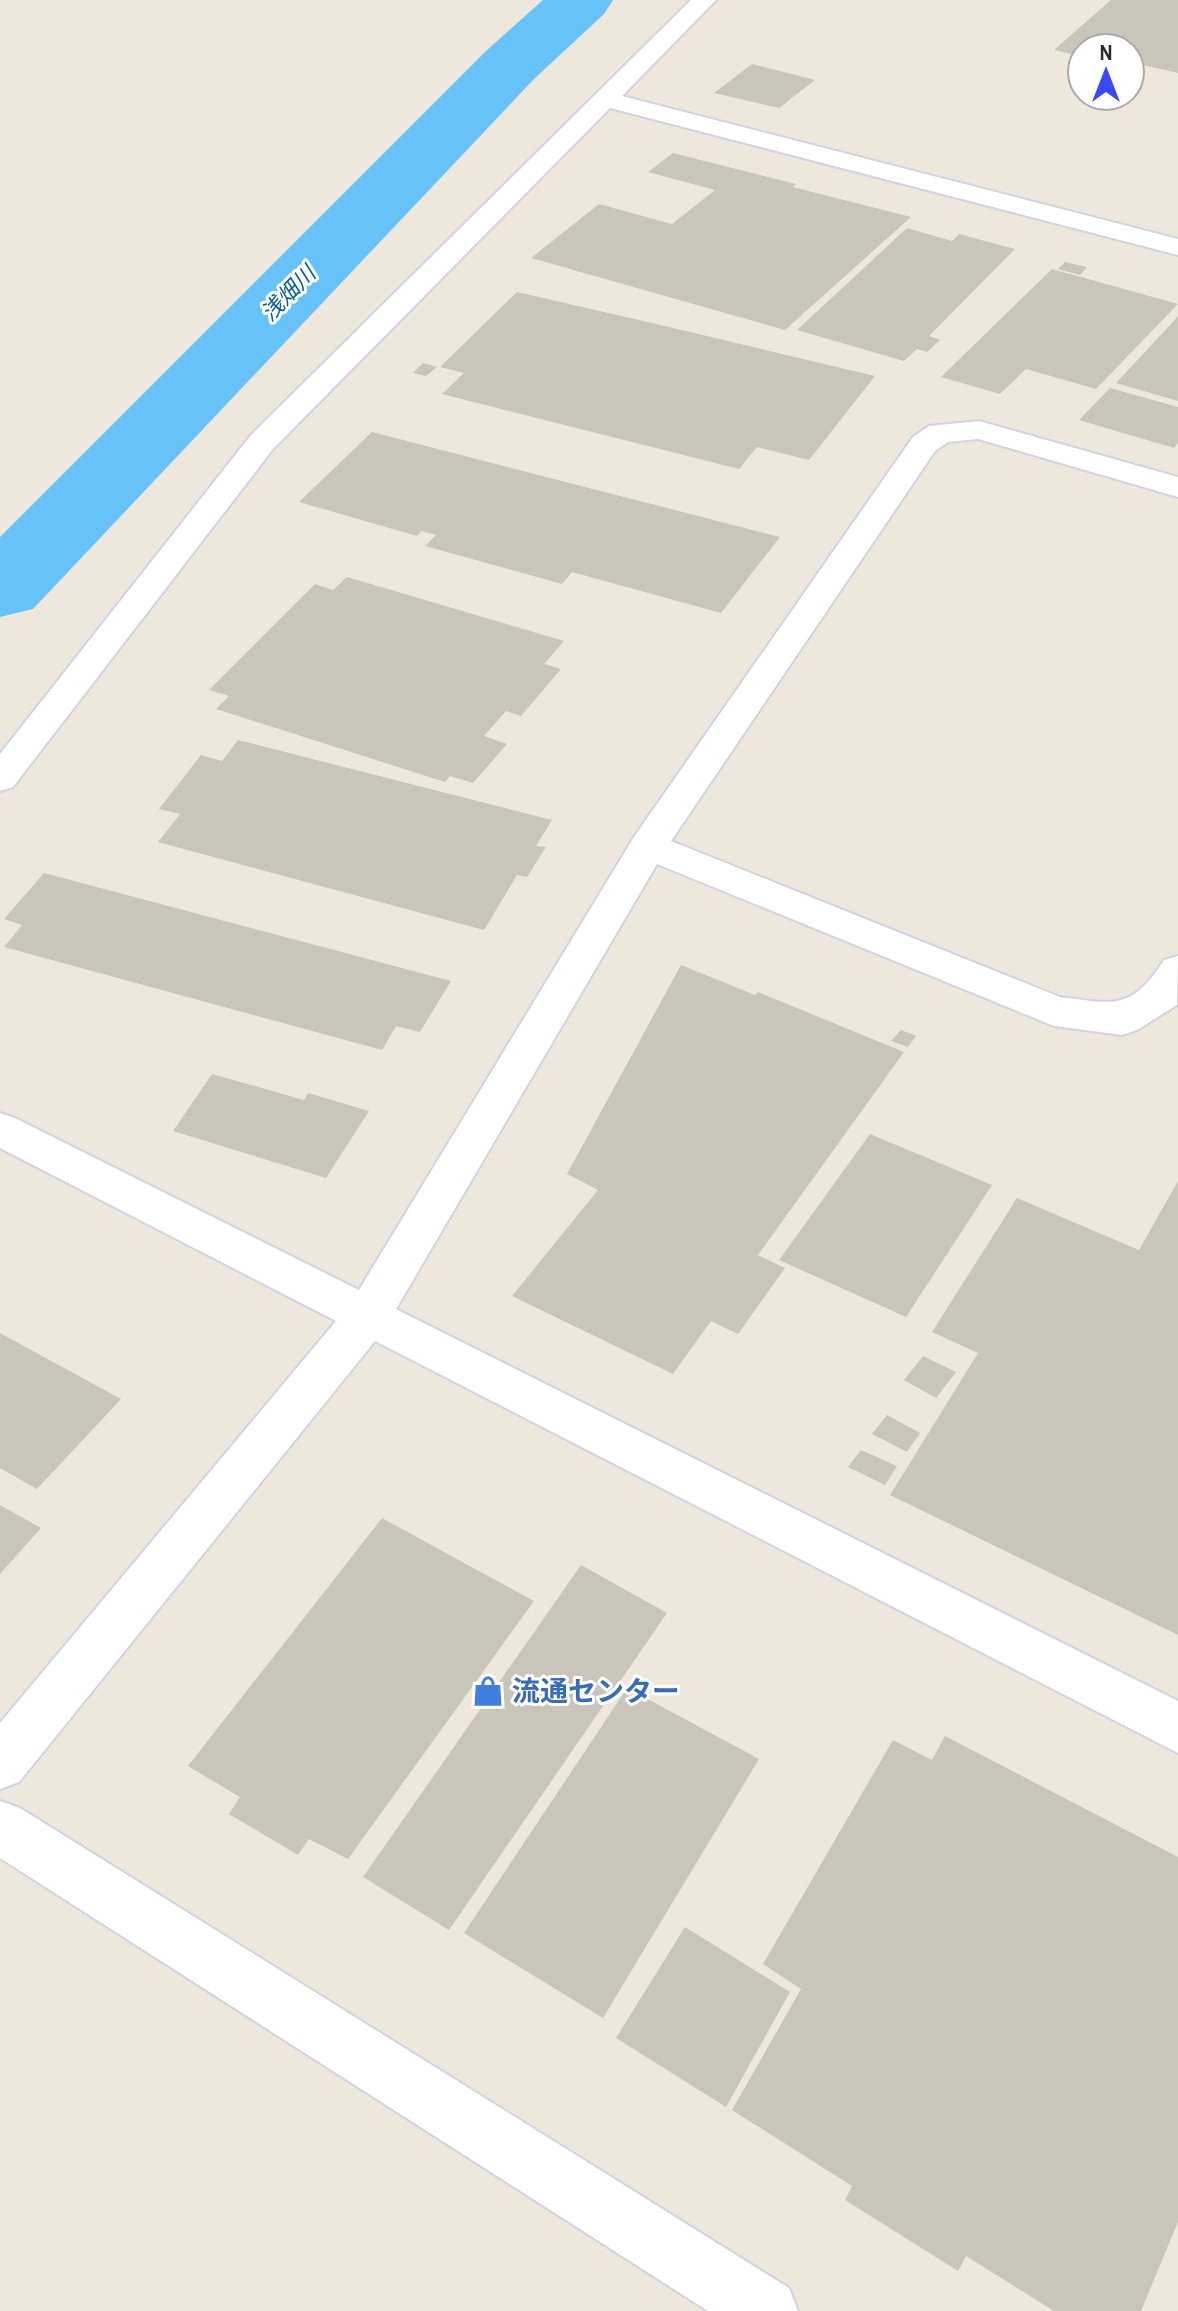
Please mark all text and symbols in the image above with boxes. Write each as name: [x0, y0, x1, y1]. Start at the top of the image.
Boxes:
north arrow: [1066, 32, 1146, 112]
text: N: [1099, 37, 1113, 67]
water label: 浅畑川: [254, 257, 323, 327]
place label: 流通センター: [512, 1672, 680, 1710]
shop icon: 流通センター: [471, 1674, 505, 1708]

